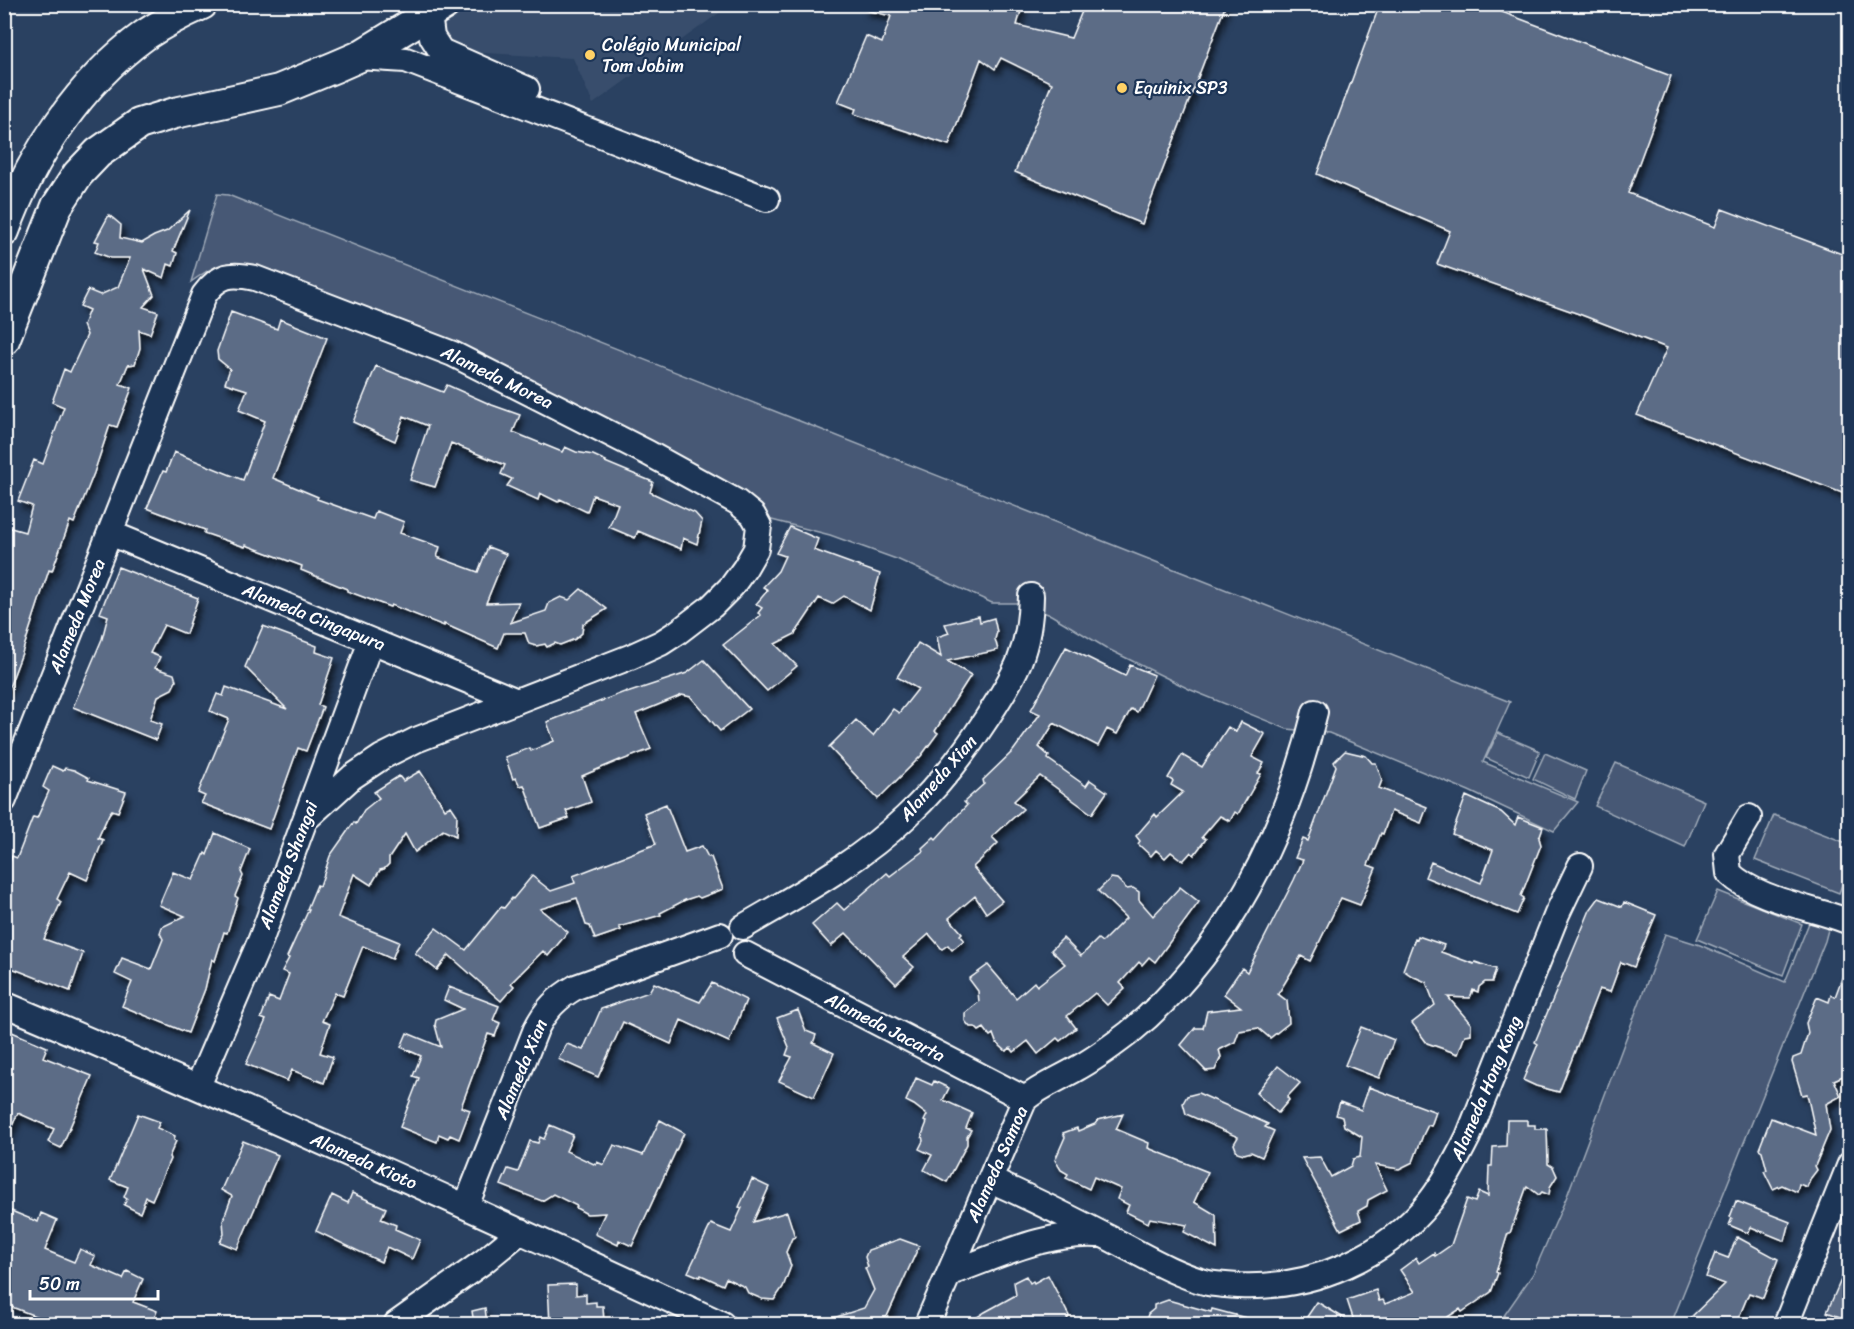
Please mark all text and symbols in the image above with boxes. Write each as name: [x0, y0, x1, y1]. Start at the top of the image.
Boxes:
place label: Colégio Municipal Tom Jobim: [602, 29, 742, 82]
marker: Colégio Municipal Tom Jobim: [583, 48, 597, 62]
place label: Equinix SP3: [1134, 72, 1228, 104]
marker: Equinix SP3: [1115, 81, 1129, 95]
street label: Alameda Morea: [434, 335, 559, 418]
street label: Alameda Morea: [39, 554, 115, 679]
street label: Alameda Cingapura: [237, 573, 390, 660]
street label: Alameda Xian: [890, 727, 985, 830]
street label: Alameda Shangai: [249, 795, 327, 935]
street label: Alameda Jacarta: [818, 982, 951, 1071]
street label: Alameda Hong Kong: [1441, 1010, 1531, 1167]
street label: Alameda Xian: [485, 1013, 557, 1125]
street label: Alameda Samoa: [957, 1101, 1037, 1228]
street label: Alameda Kioto: [304, 1123, 423, 1199]
scale bar: [30, 1263, 158, 1301]
text: 50 m: [39, 1268, 80, 1300]

